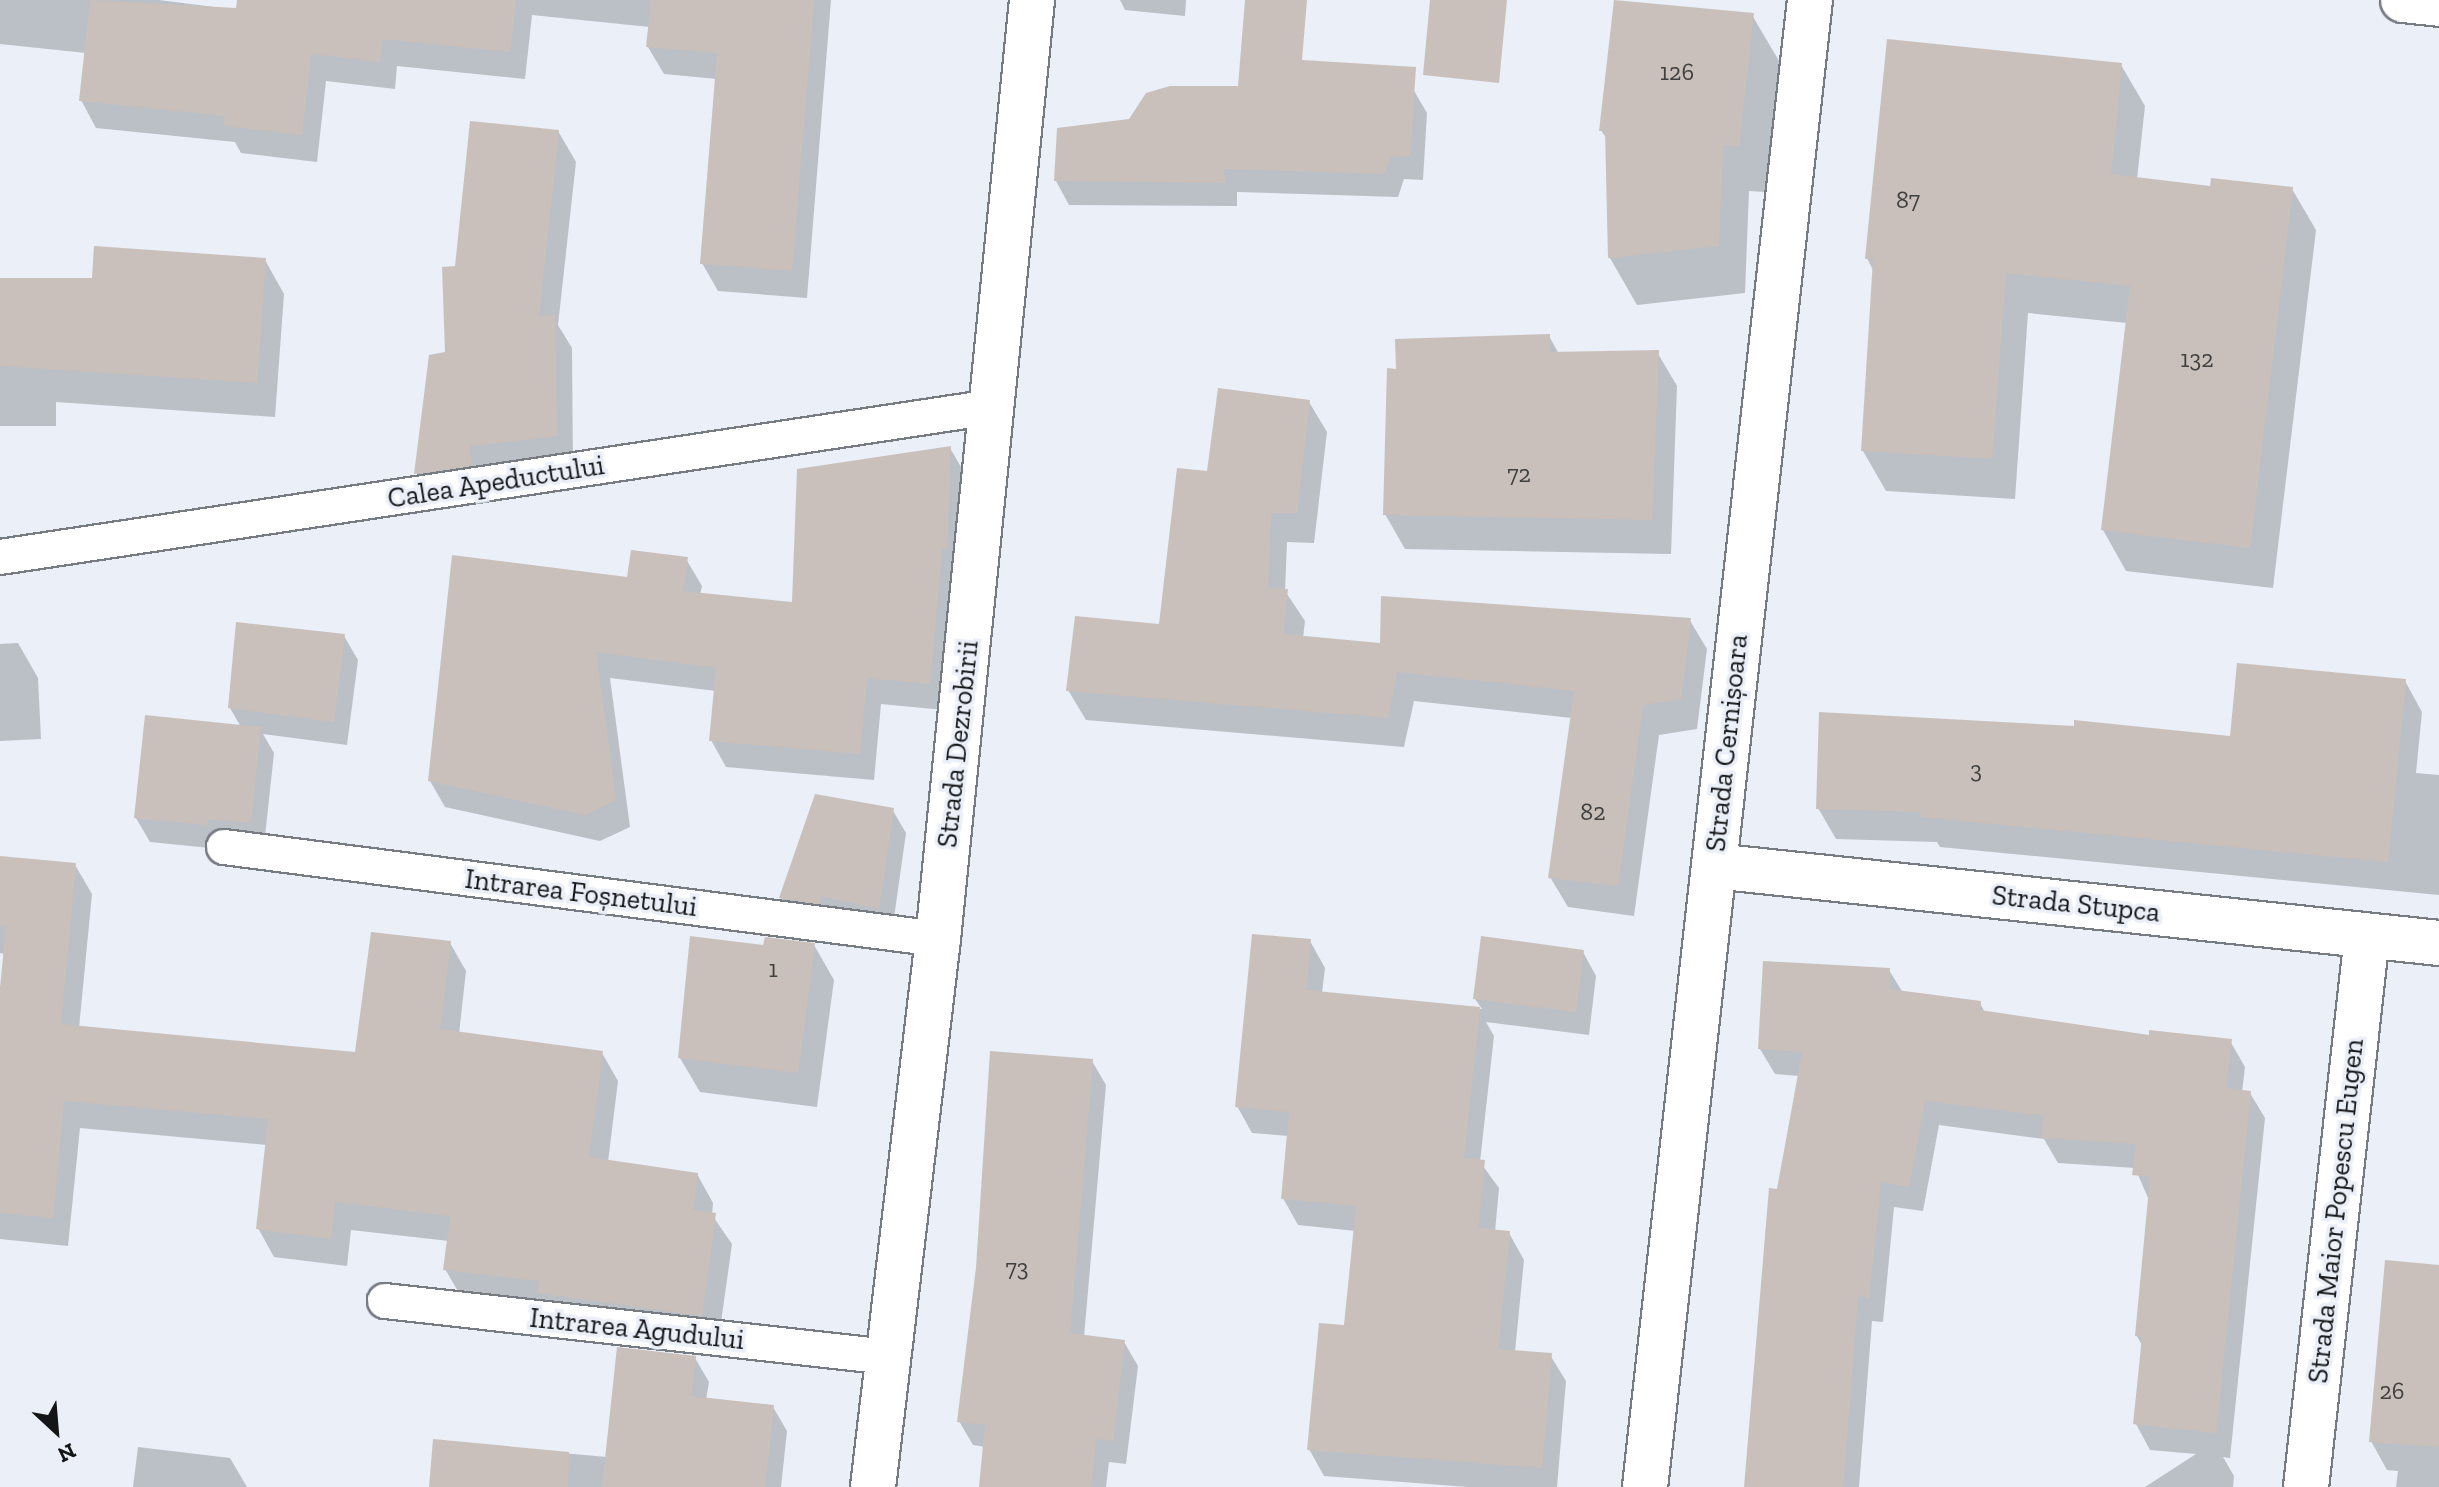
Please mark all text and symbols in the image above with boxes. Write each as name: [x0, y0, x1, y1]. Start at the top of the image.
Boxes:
house number: 126: [1660, 58, 1694, 86]
house number: 87: [1896, 186, 1920, 214]
house number: 132: [2180, 345, 2214, 373]
street label: Calea Apeductului: [385, 448, 607, 516]
house number: 72: [1507, 460, 1531, 488]
street label: Strada Cernișoara: [1699, 633, 1755, 853]
street label: Strada Dezrobirii: [930, 639, 986, 849]
house number: 3: [1970, 756, 1982, 784]
house number: 82: [1580, 798, 1606, 826]
street label: Intrarea Foșnetului: [463, 862, 699, 924]
street label: Strada Stupca: [1990, 878, 2162, 930]
house number: 1: [768, 955, 778, 983]
street label: Strada Maior Popescu Eugen: [2301, 1037, 2371, 1385]
house number: 73: [1005, 1254, 1029, 1282]
street label: Intrarea Agudului: [528, 1301, 746, 1357]
house number: 26: [2379, 1377, 2405, 1405]
north arrow: [16, 1391, 96, 1471]
text: N: [53, 1437, 80, 1469]

